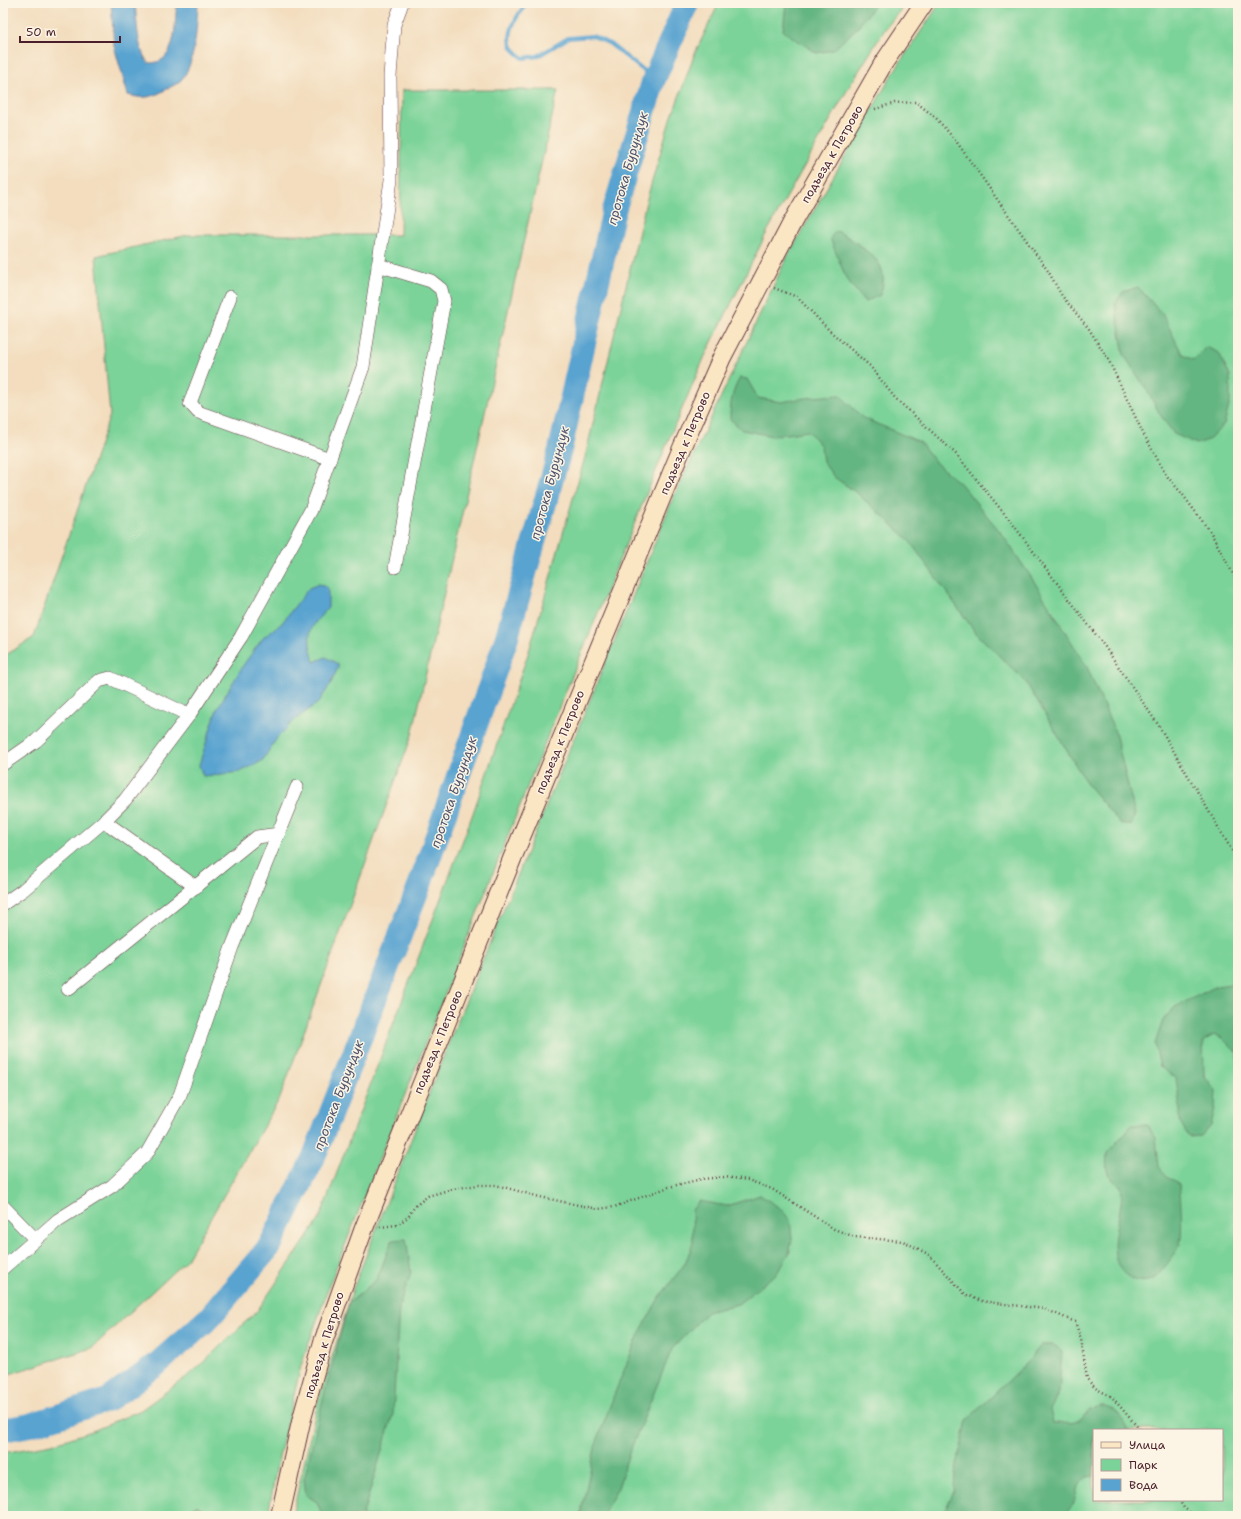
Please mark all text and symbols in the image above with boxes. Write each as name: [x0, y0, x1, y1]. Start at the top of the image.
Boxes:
scale bar: [20, 18, 120, 44]
text: 50 m: [26, 24, 56, 40]
street label: подъезд к Петрово: [797, 102, 867, 206]
water label: протока Бурундук: [603, 109, 652, 227]
street label: подъезд к Петрово: [656, 389, 714, 497]
water label: протока Бурундук: [526, 424, 573, 542]
street label: подъезд к Петрово: [532, 688, 588, 796]
water label: протока Бурундук: [426, 733, 481, 850]
street label: подъезд к Петрово: [410, 988, 466, 1096]
water label: протока Бурундук: [310, 1037, 368, 1153]
street label: подъезд к Петрово: [300, 1290, 348, 1400]
legend: [1093, 1429, 1223, 1501]
text: Улица: [1129, 1437, 1166, 1453]
text: Парк: [1129, 1457, 1158, 1473]
text: Вода: [1129, 1477, 1158, 1493]

